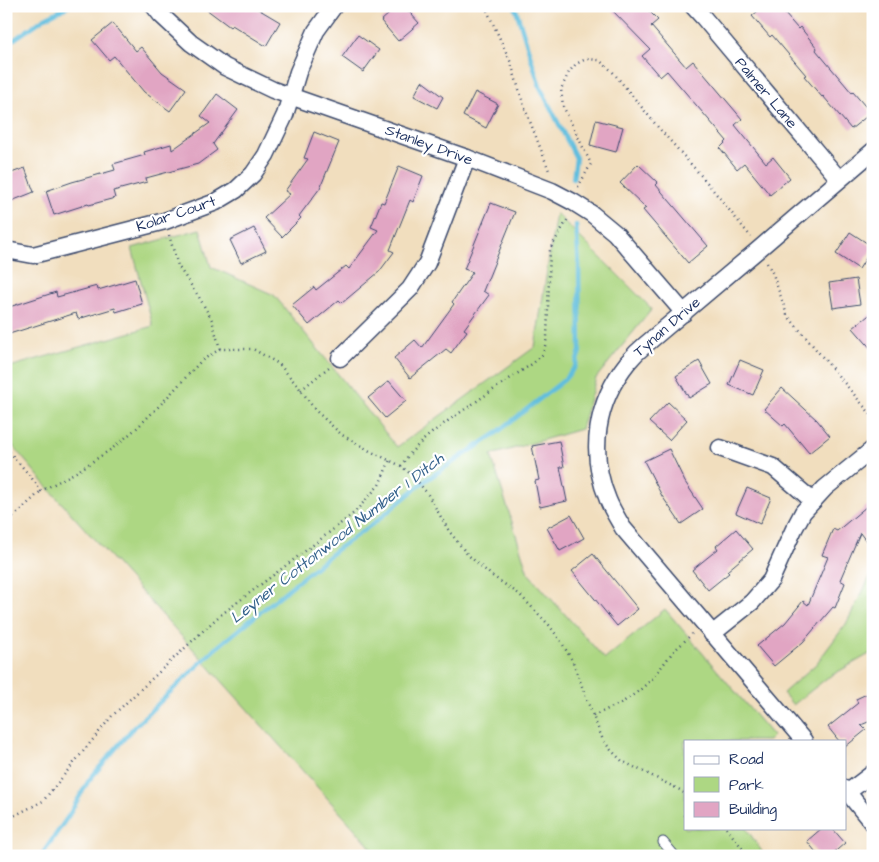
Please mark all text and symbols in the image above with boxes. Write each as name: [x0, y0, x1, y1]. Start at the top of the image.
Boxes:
street label: Palmer Lane: [730, 53, 802, 133]
street label: Stanley Drive: [382, 119, 476, 171]
street label: Kolar Court: [133, 191, 219, 237]
street label: Tynan Drive: [629, 292, 706, 363]
water label: Leyner Cottonwood Number 1 Ditch: [226, 447, 450, 629]
legend: [684, 740, 846, 830]
text: Road: [729, 749, 764, 770]
text: Park: [729, 775, 764, 796]
text: Building: [729, 799, 777, 821]

